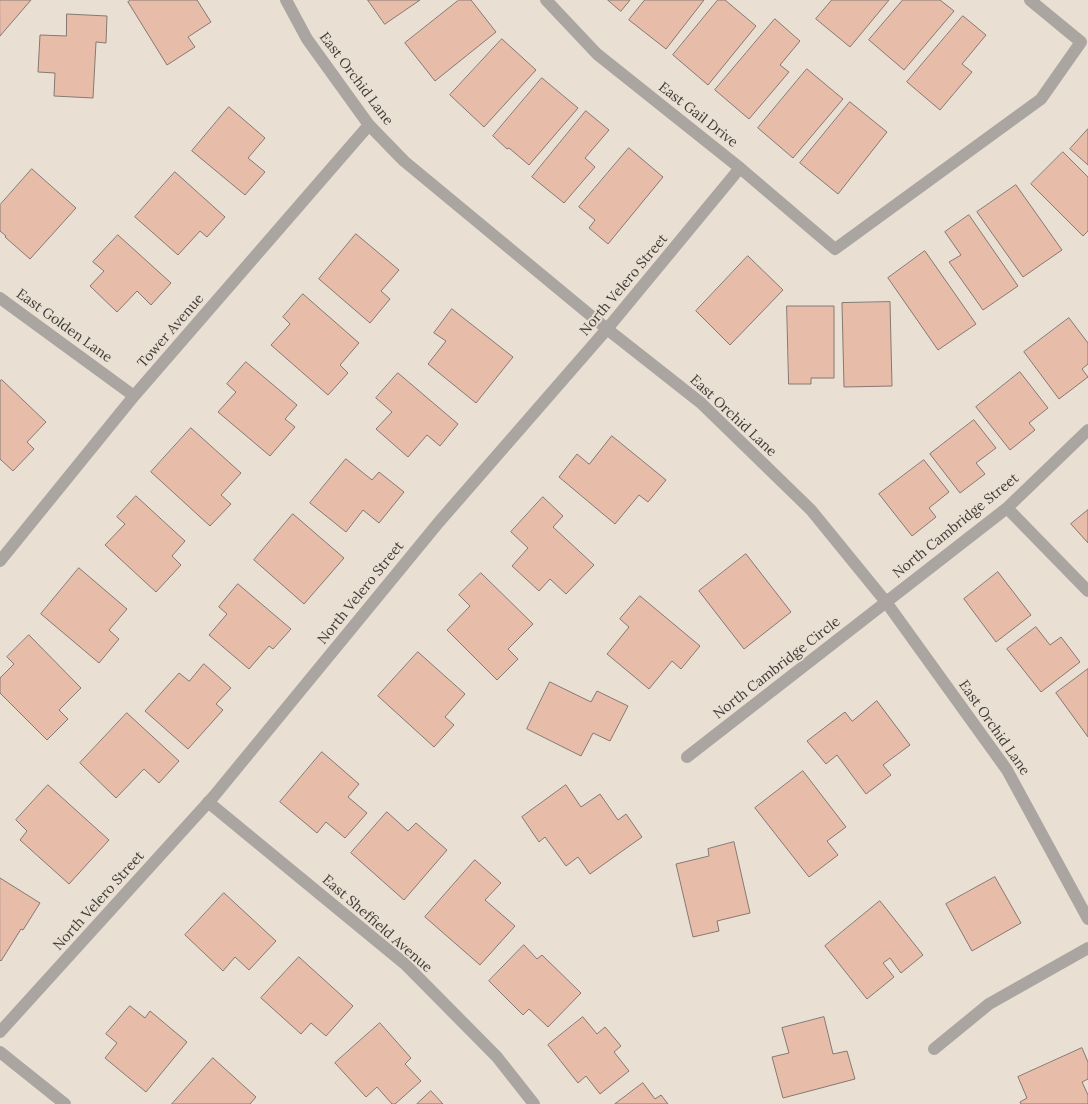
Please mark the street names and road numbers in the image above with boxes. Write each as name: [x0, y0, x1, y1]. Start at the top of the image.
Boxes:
street label: East Orchid Lane: [316, 29, 396, 129]
street label: East Gail Drive: [655, 79, 741, 151]
street label: North Velero Street: [577, 231, 671, 339]
street label: East Golden Lane: [13, 286, 115, 366]
street label: Tower Avenue: [134, 291, 208, 371]
street label: East Orchid Lane: [686, 372, 780, 460]
street label: North Cambridge Street: [890, 470, 1022, 582]
street label: North Velero Street: [314, 538, 408, 648]
street label: North Cambridge Circle: [710, 613, 844, 723]
street label: East Orchid Lane: [955, 677, 1033, 779]
street label: North Velero Street: [50, 848, 148, 954]
street label: East Sheffield Avenue: [319, 872, 435, 976]

